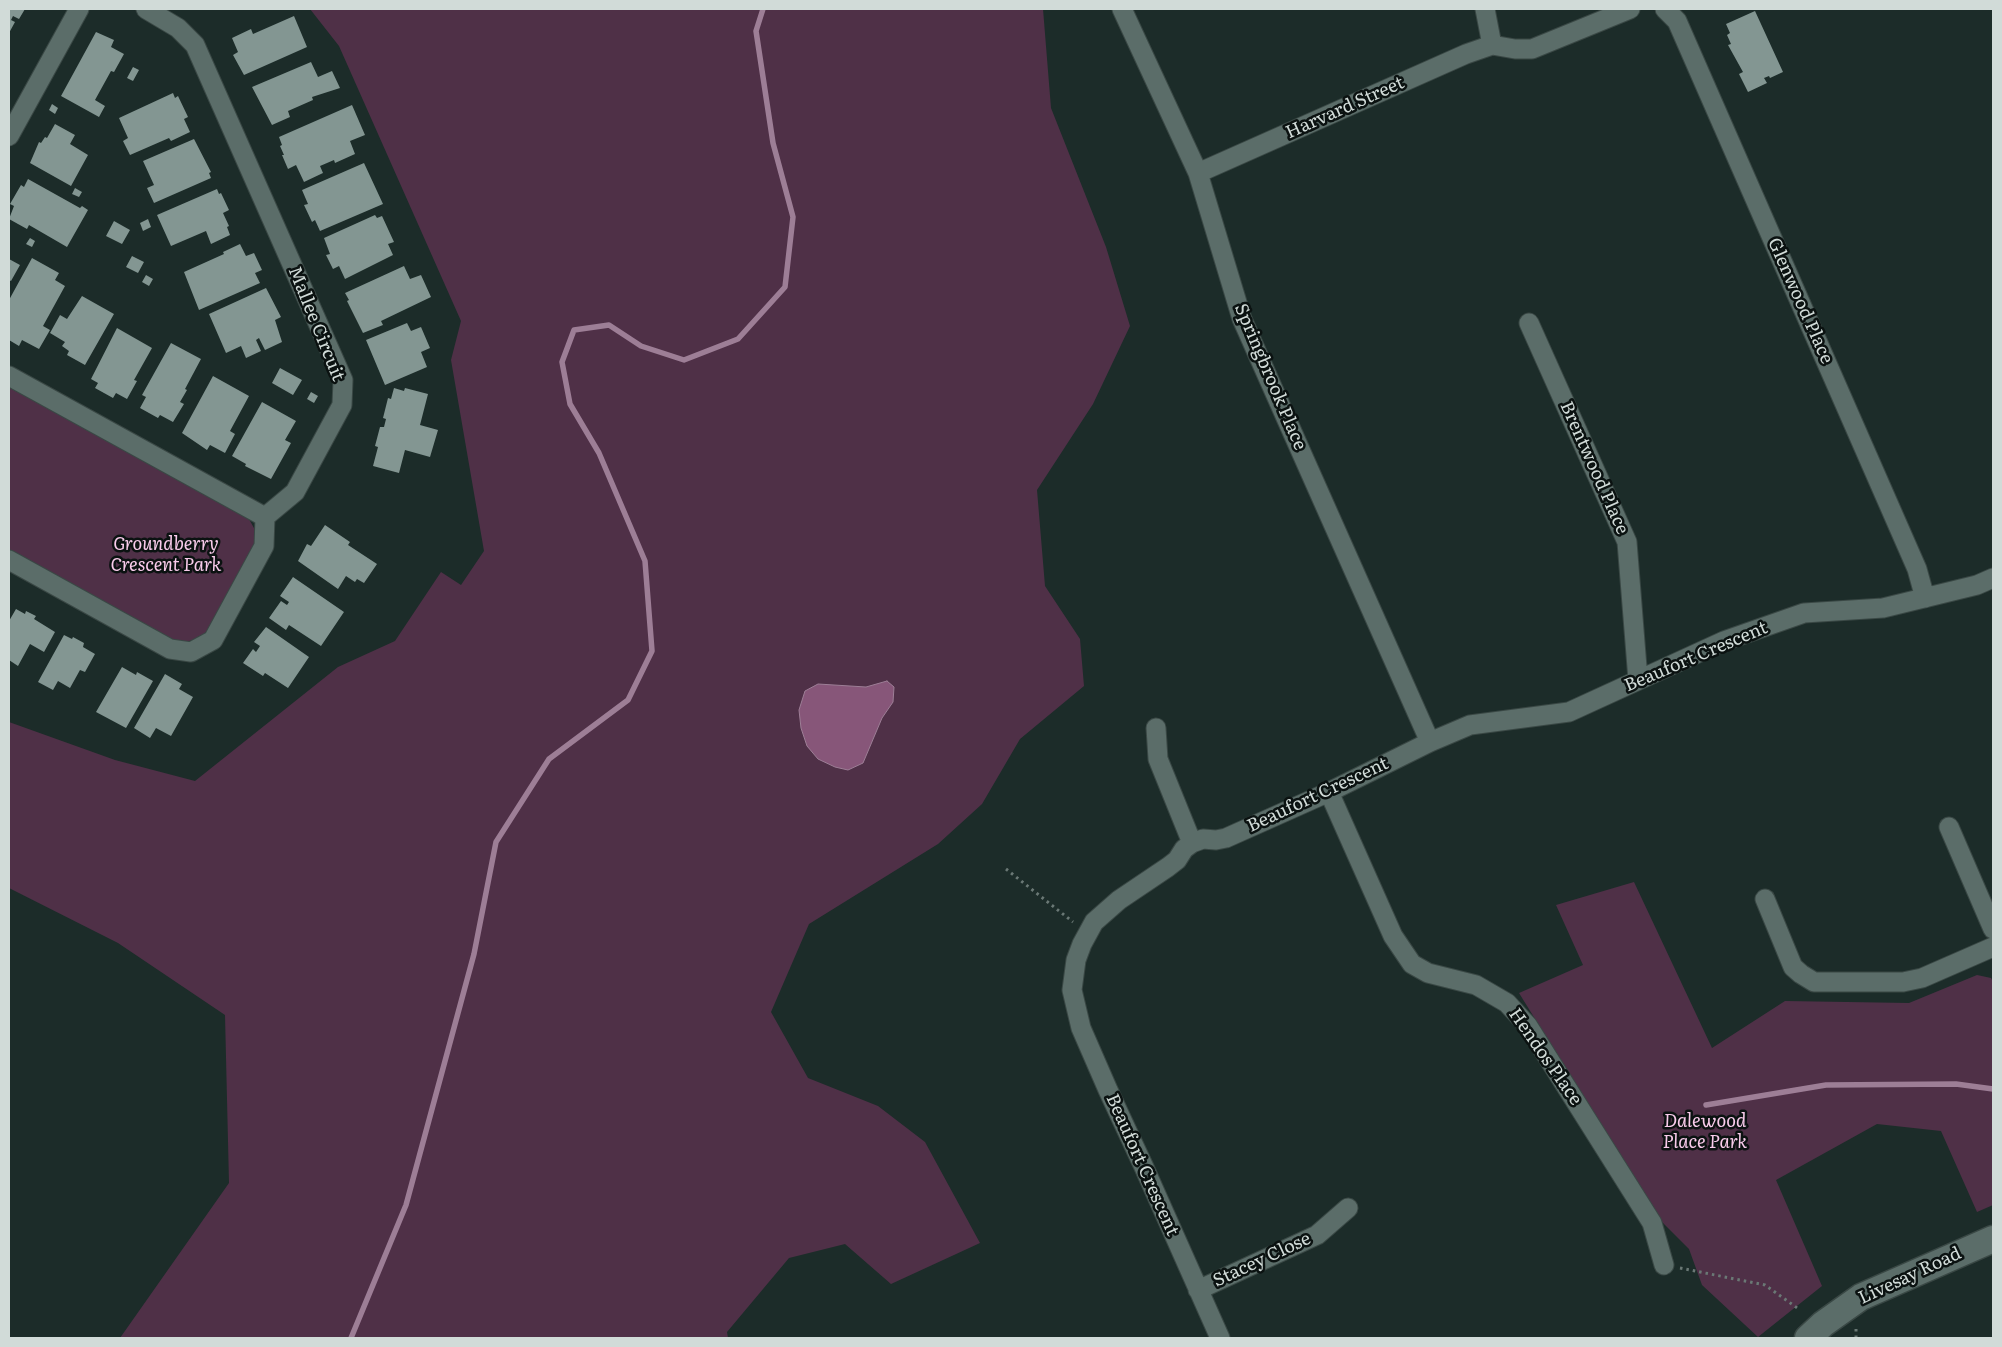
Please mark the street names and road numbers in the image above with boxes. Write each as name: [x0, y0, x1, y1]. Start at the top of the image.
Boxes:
street label: Harvard Street: [1282, 72, 1408, 144]
street label: Glenwood Place: [1763, 235, 1837, 367]
street label: Mallee Circuit: [283, 264, 349, 384]
street label: Springbrook Place: [1229, 300, 1311, 454]
street label: Brentwood Place: [1555, 398, 1633, 538]
street label: Beaufort Crescent: [1621, 617, 1771, 697]
street label: Beaufort Crescent: [1244, 753, 1392, 837]
street label: Hendos Place: [1504, 1004, 1586, 1110]
street label: Beaufort Crescent: [1101, 1091, 1183, 1239]
street label: Stacey Close: [1210, 1228, 1314, 1292]
street label: Livesay Road: [1855, 1243, 1965, 1309]

